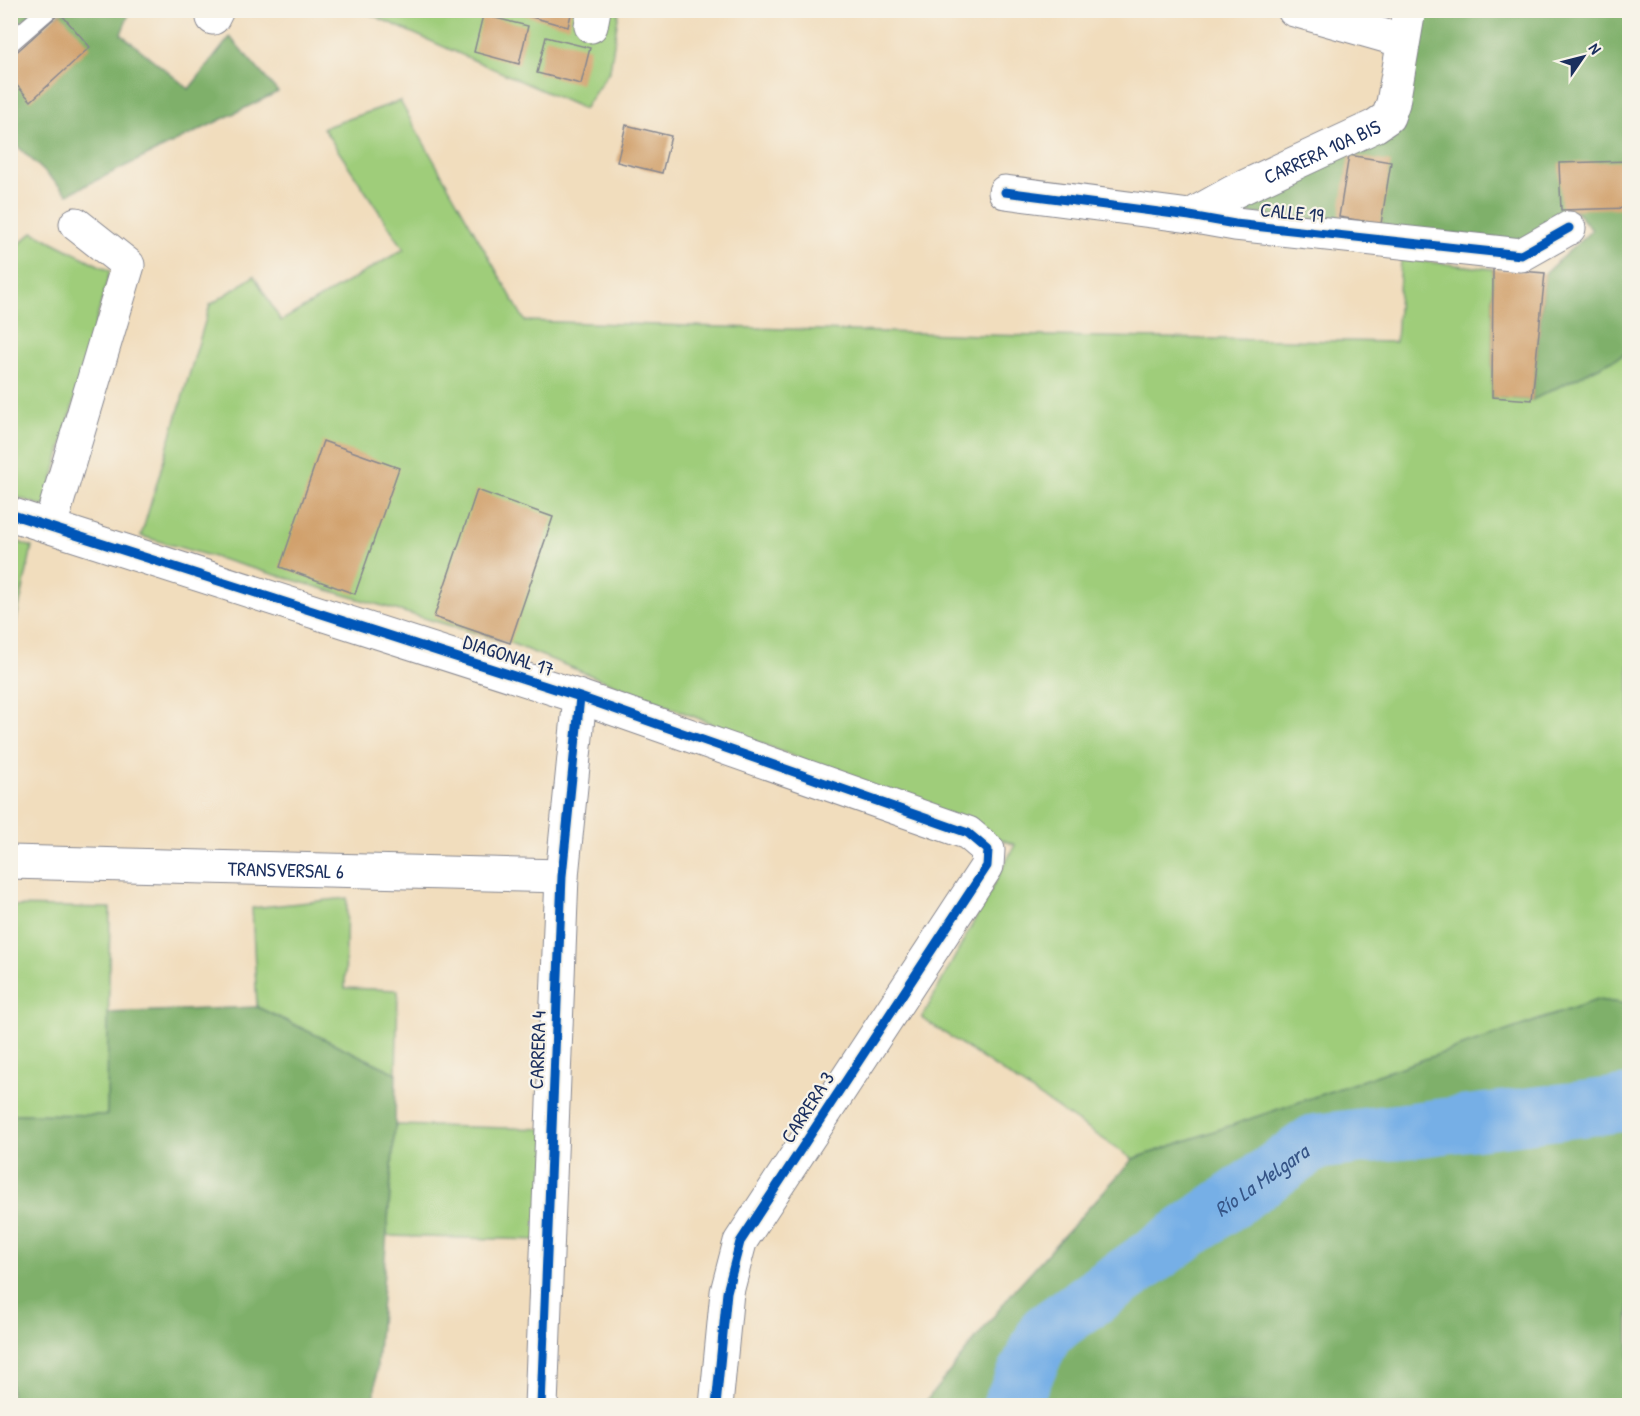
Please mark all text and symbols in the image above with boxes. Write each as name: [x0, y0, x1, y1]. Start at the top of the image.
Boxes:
north arrow: [1553, 27, 1613, 87]
text: N: [1584, 39, 1607, 59]
street label: CARRERA 10A BIS: [1259, 112, 1384, 190]
street label: CALLE 19: [1259, 195, 1325, 229]
street label: DIAGONAL 17: [460, 628, 558, 682]
street label: TRANSVERSAL 6: [227, 854, 344, 884]
street label: CARRERA 4: [522, 1010, 552, 1090]
street label: CARRERA 3: [774, 1066, 840, 1148]
water label: Río La Melgara: [1208, 1135, 1316, 1223]

